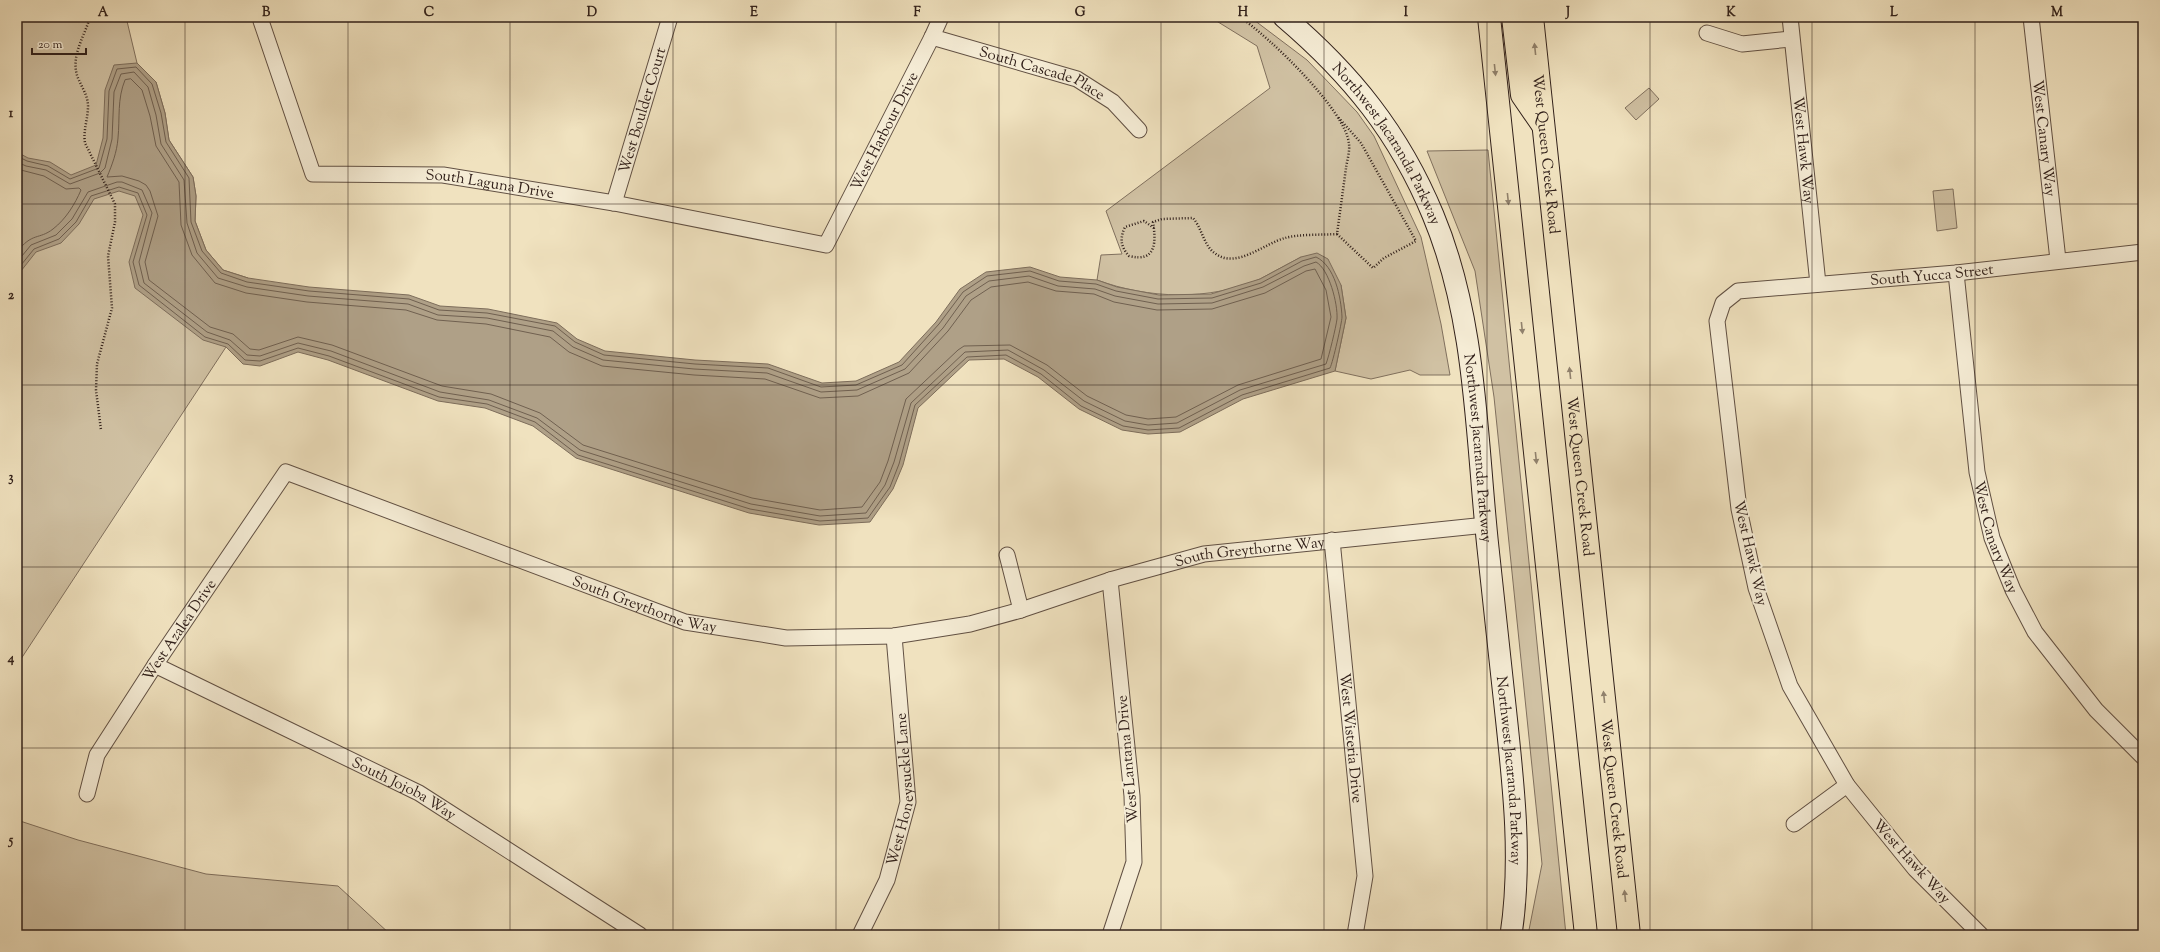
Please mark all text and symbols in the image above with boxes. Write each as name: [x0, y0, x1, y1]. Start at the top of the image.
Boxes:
text: A: [98, 4, 109, 22]
text: B: [262, 4, 271, 22]
text: C: [424, 4, 434, 22]
text: D: [587, 4, 597, 22]
text: E: [750, 4, 758, 22]
text: F: [913, 4, 921, 22]
text: G: [1075, 4, 1086, 22]
text: H: [1238, 4, 1249, 22]
text: I: [1404, 4, 1409, 22]
text: J: [1565, 4, 1570, 22]
text: K: [1726, 4, 1736, 22]
text: L: [1890, 4, 1898, 22]
text: M: [2051, 4, 2063, 22]
scale bar: [32, 30, 86, 56]
text: 20 m: [38, 36, 63, 54]
street label: South Cascade Place: [976, 42, 1108, 106]
one-way arrow: [1532, 43, 1538, 55]
street label: West Boulder Court: [615, 45, 672, 176]
street label: Northwest Jacaranda Parkway: [1326, 59, 1445, 229]
one-way arrow: [1492, 64, 1498, 76]
street label: West Harbour Drive: [846, 69, 924, 195]
street label: West Queen Creek Road: [1526, 74, 1564, 236]
street label: West Canary Way: [2026, 79, 2060, 198]
street label: West Hawk Way: [1786, 96, 1819, 206]
text: 1: [9, 105, 14, 123]
street label: South Laguna Drive: [425, 166, 555, 205]
one-way arrow: [1505, 193, 1512, 205]
street label: South Yucca Street: [1869, 260, 1995, 292]
text: 2: [8, 287, 15, 305]
one-way arrow: [1519, 322, 1525, 334]
street label: Northwest Jacaranda Parkway: [1457, 353, 1496, 544]
one-way arrow: [1566, 367, 1573, 379]
street label: West Queen Creek Road: [1560, 396, 1598, 558]
one-way arrow: [1532, 452, 1539, 464]
text: 3: [8, 469, 14, 487]
street label: West Canary Way: [1967, 479, 2023, 597]
street label: West Hawk Way: [1727, 499, 1772, 609]
street label: South Greythorne Way: [1172, 533, 1327, 574]
street label: South Greythorne Way: [569, 571, 719, 639]
street label: West Azalea Drive: [138, 576, 222, 685]
text: 4: [7, 650, 15, 668]
street label: West Wisteria Drive: [1333, 672, 1367, 804]
street label: Northwest Jacaranda Parkway: [1490, 675, 1525, 866]
one-way arrow: [1601, 691, 1607, 703]
street label: West Lantana Drive: [1112, 694, 1145, 824]
street label: West Honeysuckle Lane: [882, 712, 920, 868]
street label: West Queen Creek Road: [1594, 718, 1632, 880]
street label: South Jojoba Way: [348, 753, 460, 826]
street label: West Hawk Way: [1867, 815, 1955, 909]
text: 5: [8, 832, 14, 850]
one-way arrow: [1622, 890, 1629, 902]

